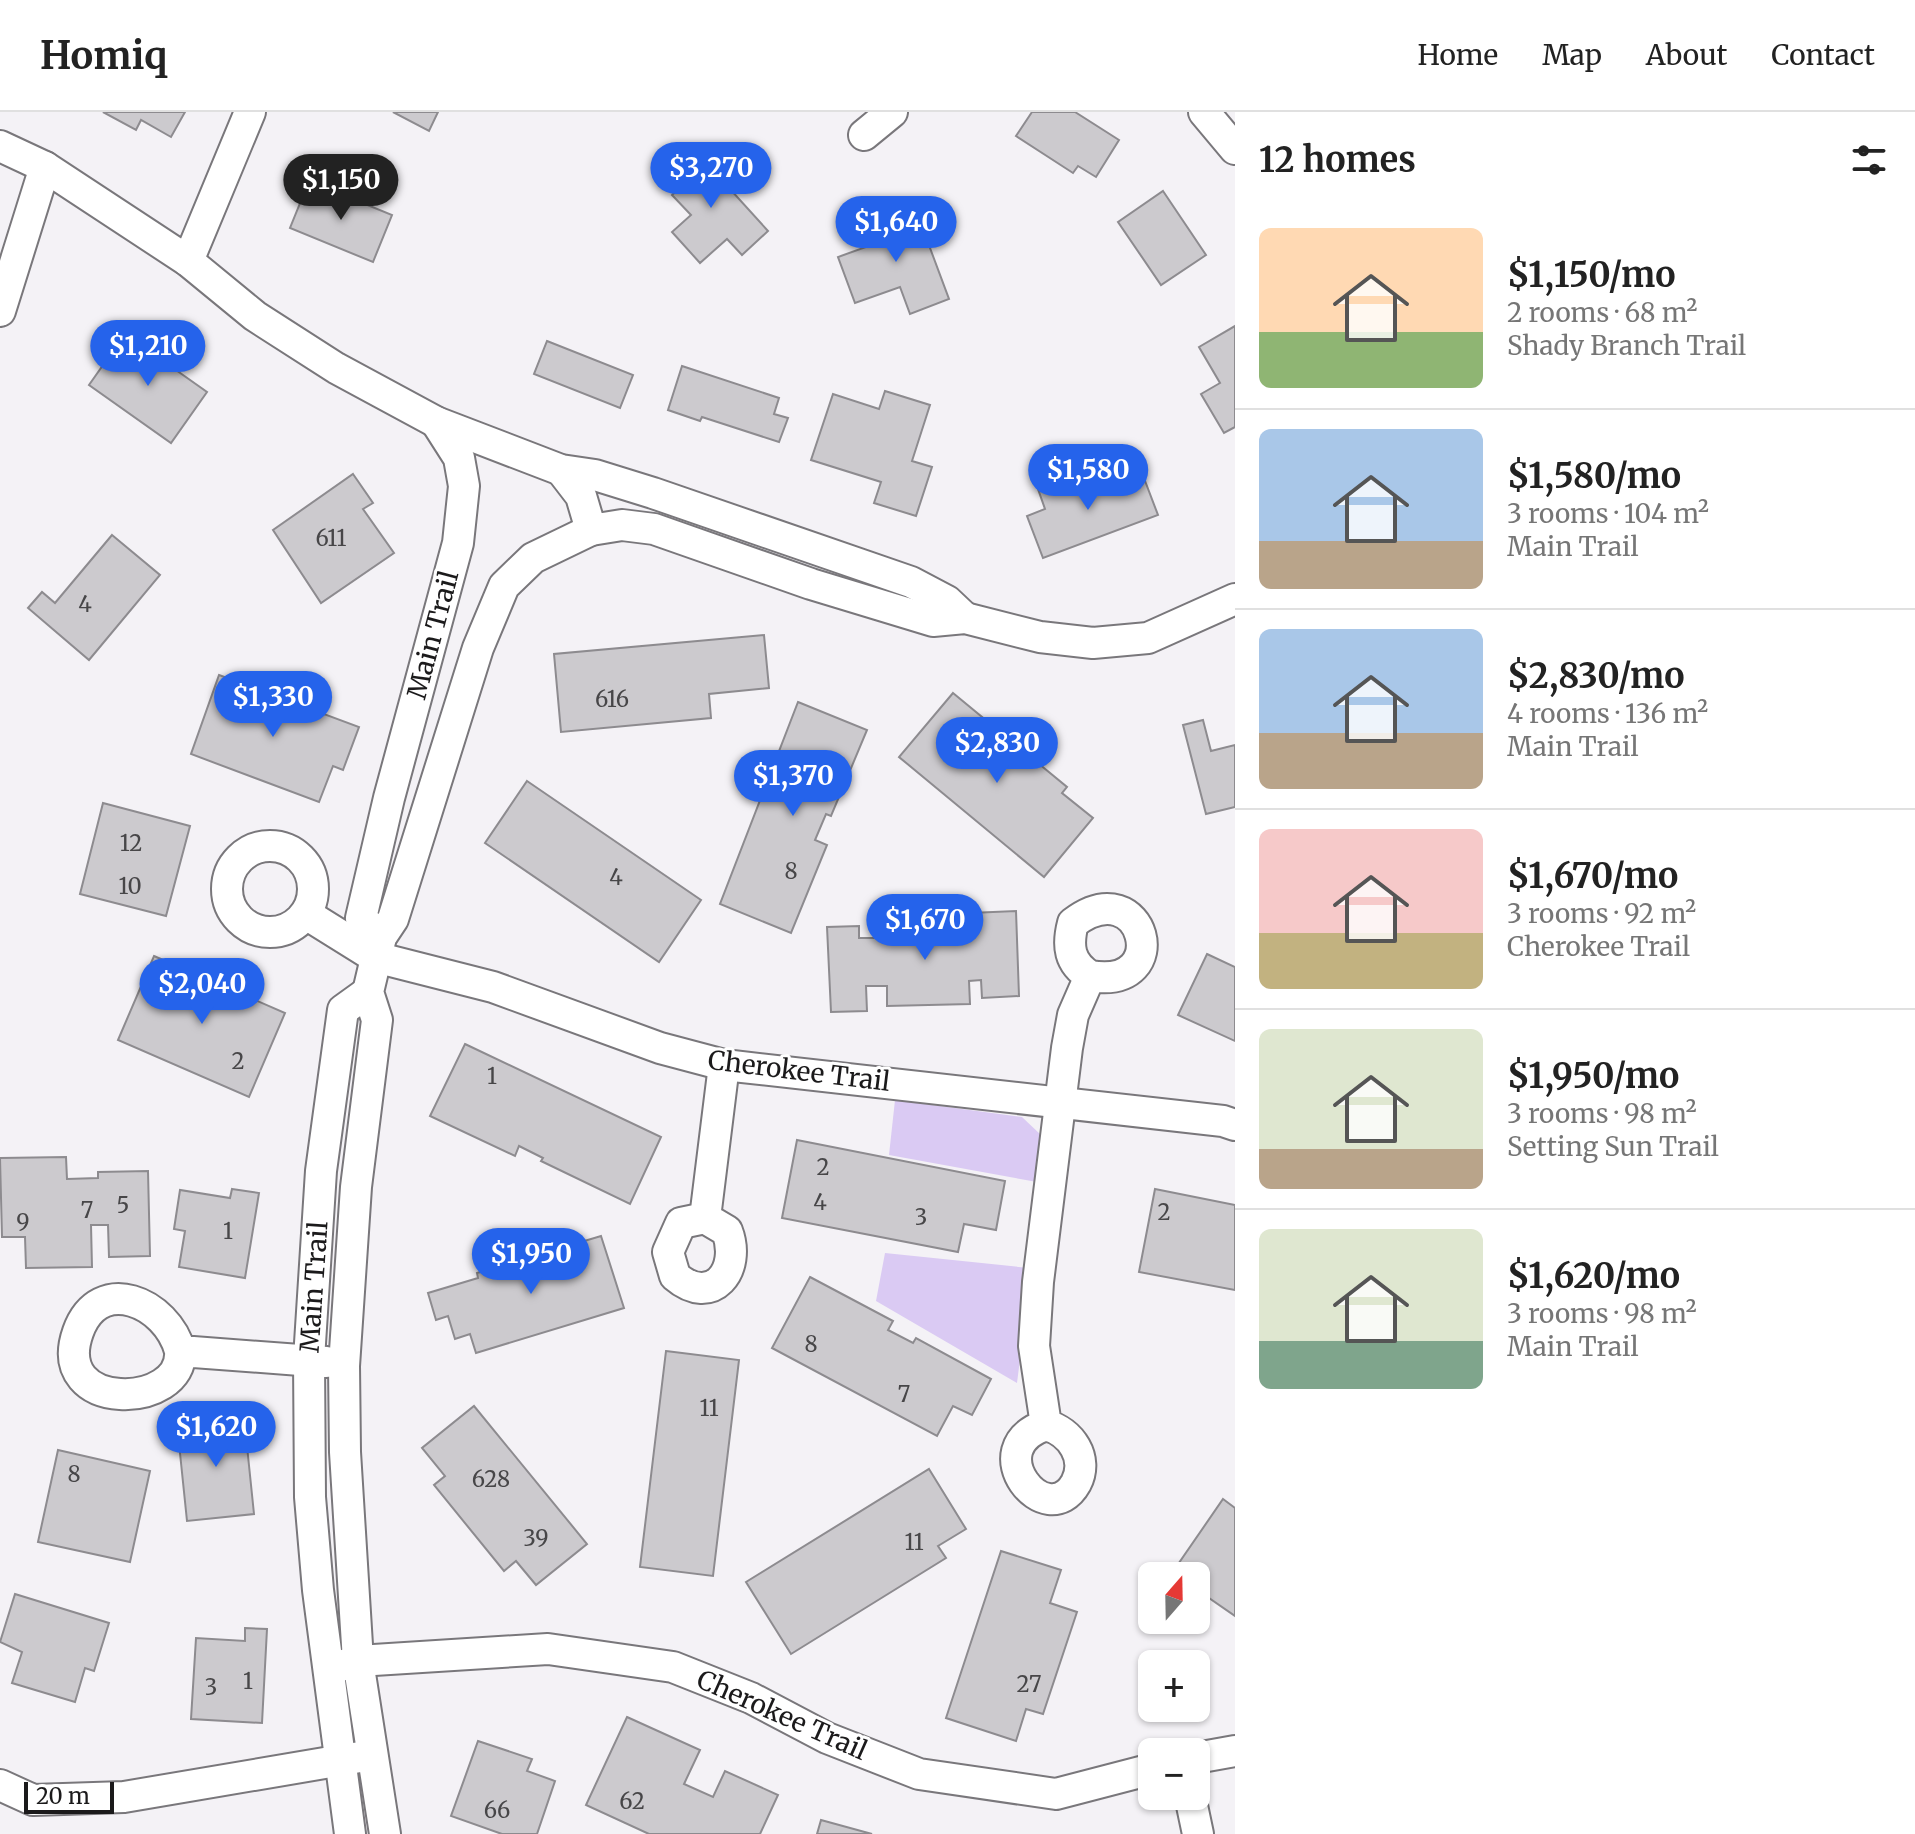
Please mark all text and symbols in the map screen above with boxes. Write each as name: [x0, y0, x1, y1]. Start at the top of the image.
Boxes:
text: Homiq: [40, 32, 167, 79]
text: Home: [1417, 37, 1498, 73]
text: Map: [1542, 37, 1602, 73]
text: About: [1646, 37, 1727, 73]
text: Contact: [1771, 37, 1875, 73]
icon: filters: [1847, 138, 1891, 182]
text: 12 homes: [1259, 139, 1416, 181]
pin: $3,270: [646, 142, 776, 210]
text: $3,270: [668, 151, 754, 184]
pin: $1,150: [276, 154, 406, 222]
text: $1,150: [301, 163, 381, 196]
pin: $1,640: [831, 196, 961, 264]
text: $1,640: [854, 205, 938, 238]
text: $1,150/mo: [1507, 254, 1675, 296]
icon: home: [1323, 260, 1419, 356]
text: 2 rooms · 68 m²: [1507, 296, 1697, 329]
pin: $1,210: [83, 320, 213, 388]
text: $1,210: [108, 329, 188, 362]
text: Shady Branch Trail: [1507, 329, 1746, 362]
pin: $1,580: [1023, 444, 1153, 512]
text: $1,580: [1046, 453, 1130, 486]
text: $1,580/mo: [1507, 455, 1681, 497]
icon: home: [1323, 461, 1419, 557]
text: 3 rooms · 104 m²: [1507, 497, 1709, 530]
house number: 611: [315, 524, 347, 552]
text: Main Trail: [1507, 530, 1638, 563]
street label: Main Trail: [400, 567, 465, 703]
house number: 4: [78, 590, 92, 618]
text: $2,830/mo: [1507, 655, 1685, 697]
icon: home: [1323, 661, 1419, 757]
pin: $1,330: [208, 671, 338, 739]
text: $1,330: [232, 680, 314, 713]
house number: 616: [595, 685, 629, 713]
text: 4 rooms · 136 m²: [1507, 697, 1708, 730]
pin: $2,830: [932, 717, 1062, 785]
text: $2,830: [954, 726, 1040, 759]
text: Main Trail: [1507, 730, 1638, 763]
pin: $1,370: [728, 750, 858, 818]
text: $1,370: [752, 759, 834, 792]
house number: 12: [120, 829, 142, 857]
text: $1,670/mo: [1507, 855, 1678, 897]
house number: 8: [784, 857, 798, 885]
icon: home: [1323, 861, 1419, 957]
house number: 4: [609, 863, 623, 891]
house number: 10: [118, 872, 142, 900]
pin: $1,670: [860, 894, 990, 962]
text: 3 rooms · 92 m²: [1507, 897, 1696, 930]
text: $1,670: [884, 903, 966, 936]
text: Cherokee Trail: [1507, 930, 1690, 963]
pin: $2,040: [137, 958, 267, 1026]
text: $2,040: [158, 967, 246, 1000]
street label: Cherokee Trail: [706, 1043, 892, 1098]
house number: 2: [231, 1047, 245, 1075]
text: $1,950/mo: [1507, 1055, 1679, 1097]
icon: home: [1323, 1061, 1419, 1157]
house number: 1: [487, 1062, 497, 1090]
text: 3 rooms · 98 m²: [1507, 1097, 1697, 1130]
text: Setting Sun Trail: [1507, 1130, 1719, 1163]
house number: 2: [816, 1153, 830, 1181]
house number: 4: [813, 1188, 827, 1216]
house number: 5: [117, 1191, 129, 1219]
house number: 7: [81, 1196, 93, 1224]
house number: 2: [1157, 1198, 1171, 1226]
house number: 3: [915, 1203, 927, 1231]
house number: 9: [16, 1208, 30, 1236]
house number: 1: [223, 1217, 233, 1245]
street label: Main Trail: [292, 1220, 335, 1354]
pin: $1,950: [466, 1228, 596, 1296]
text: $1,950: [490, 1237, 572, 1270]
text: $1,620/mo: [1507, 1255, 1680, 1297]
icon: home: [1323, 1261, 1419, 1357]
text: 3 rooms · 98 m²: [1507, 1297, 1697, 1330]
house number: 8: [804, 1330, 818, 1358]
text: Main Trail: [1507, 1330, 1638, 1363]
house number: 7: [898, 1380, 910, 1408]
house number: 11: [699, 1394, 719, 1422]
pin: $1,620: [151, 1401, 281, 1469]
text: $1,620: [175, 1410, 257, 1443]
house number: 8: [67, 1460, 81, 1488]
house number: 628: [472, 1465, 510, 1493]
house number: 39: [523, 1524, 549, 1552]
house number: 11: [904, 1528, 924, 1556]
north arrow: [1138, 1562, 1210, 1634]
map controls: [1138, 1562, 1210, 1810]
button: +: [1138, 1650, 1210, 1722]
street label: Cherokee Trail: [692, 1662, 873, 1767]
house number: 1: [243, 1667, 253, 1695]
house number: 27: [1017, 1670, 1041, 1698]
house number: 3: [205, 1673, 217, 1701]
button: −: [1138, 1738, 1210, 1810]
scale bar: [24, 1778, 114, 1814]
text: 20 m: [36, 1782, 90, 1810]
house number: 62: [619, 1787, 645, 1815]
house number: 66: [484, 1796, 510, 1824]

